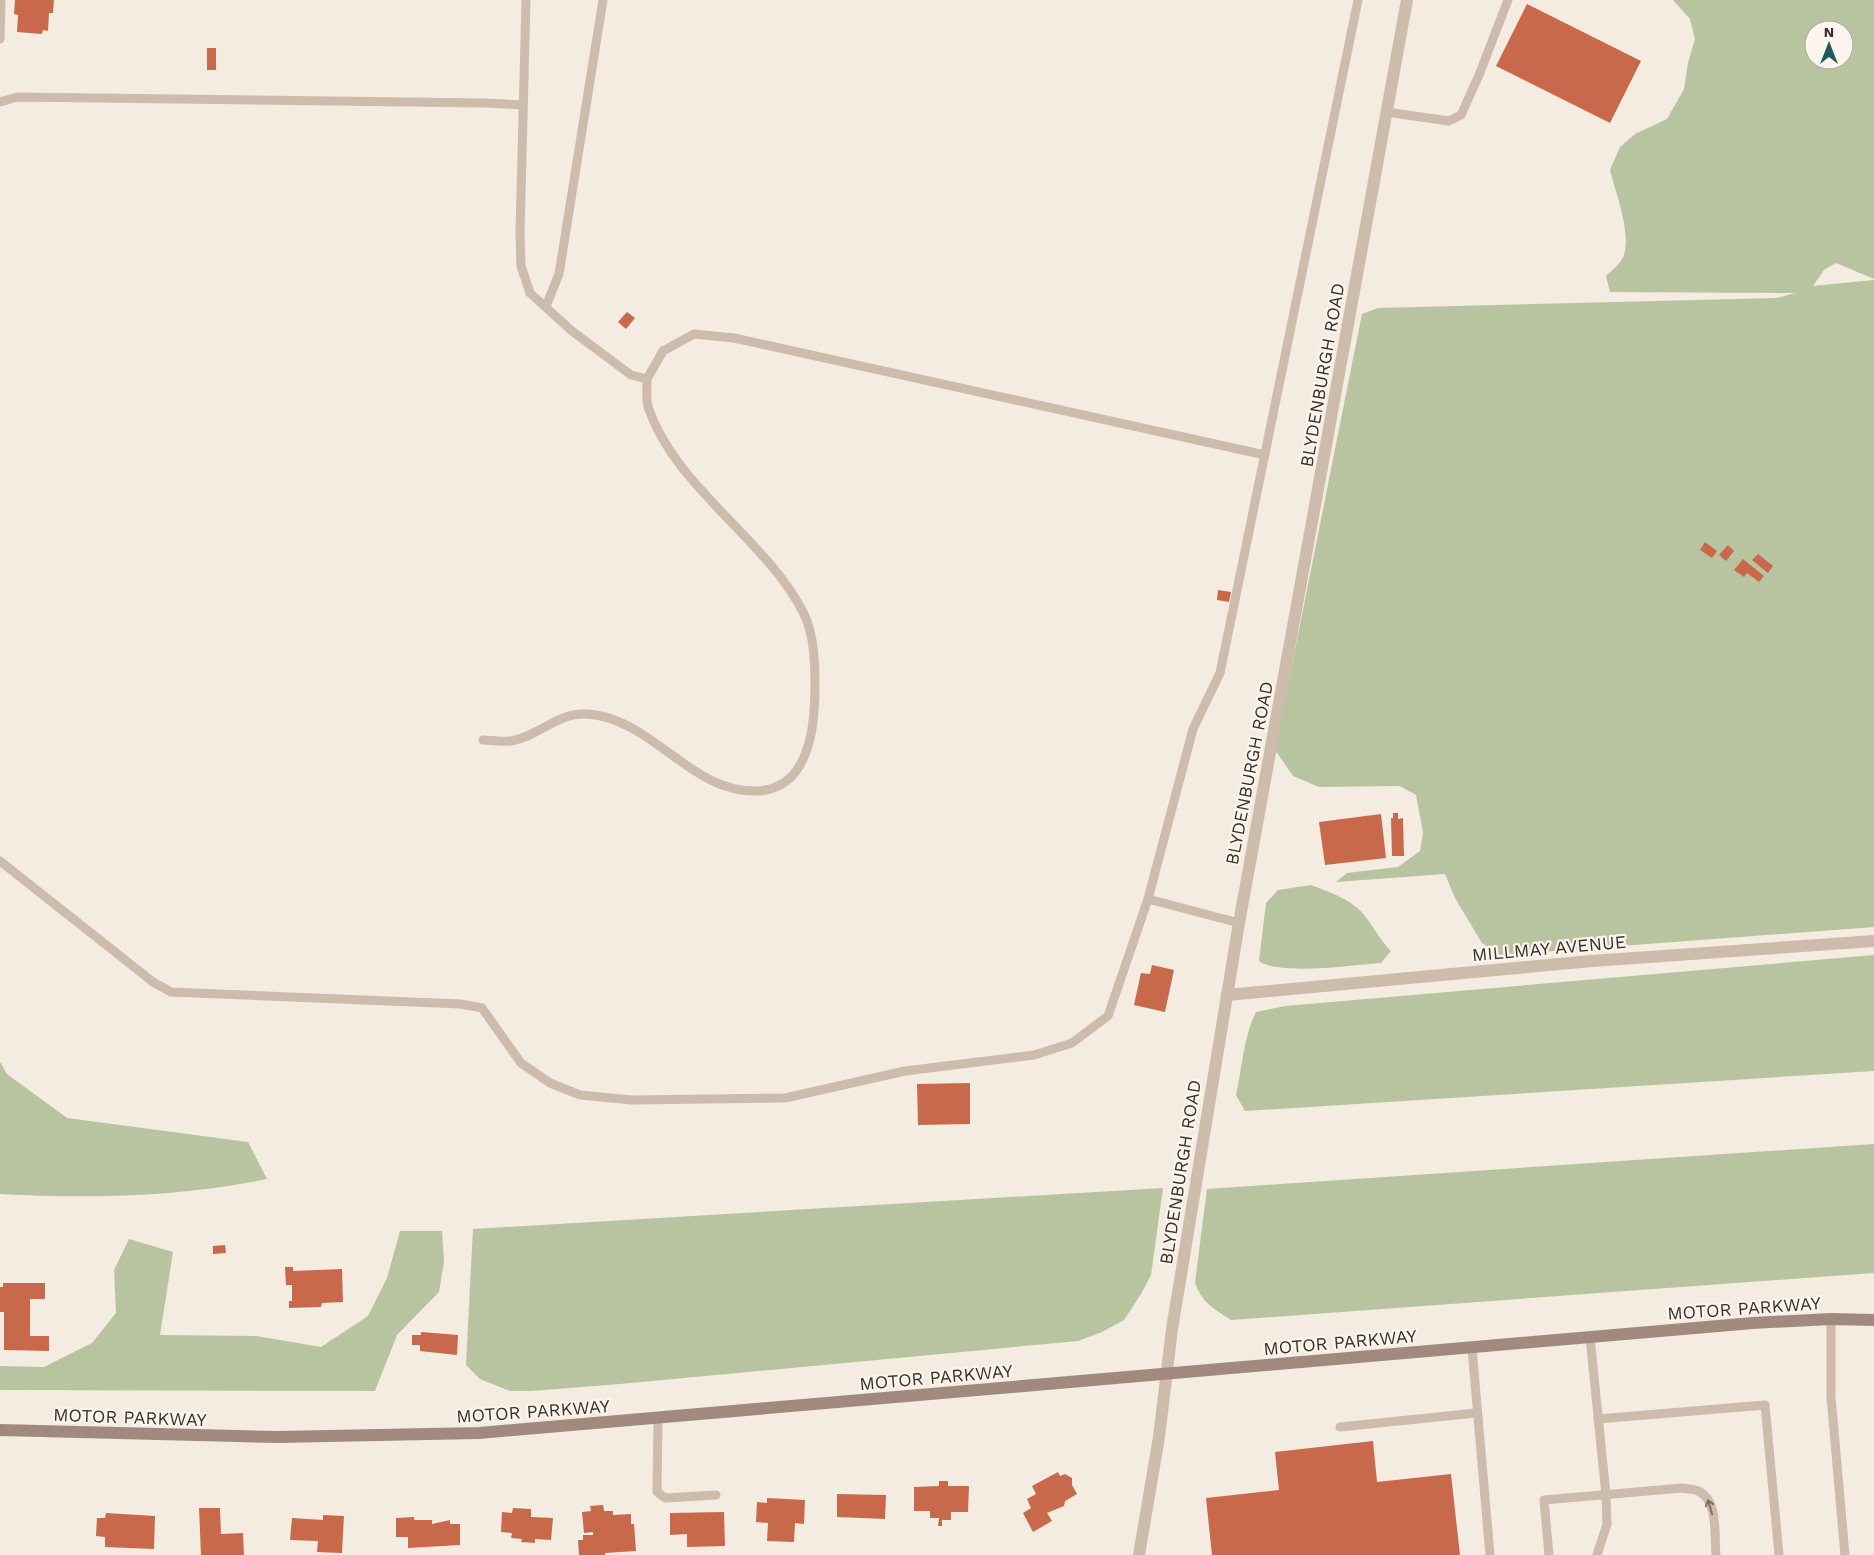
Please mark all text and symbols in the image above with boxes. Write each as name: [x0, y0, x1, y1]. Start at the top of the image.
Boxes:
north arrow: [1804, 20, 1854, 70]
text: N: [1824, 24, 1834, 40]
street label: BLYDENBURGH ROAD: [1295, 281, 1349, 469]
street label: BLYDENBURGH ROAD: [1221, 679, 1277, 867]
street label: MILLMAY AVENUE: [1471, 931, 1627, 965]
street label: BLYDENBURGH ROAD: [1155, 1078, 1205, 1266]
street label: MOTOR PARKWAY: [1667, 1292, 1822, 1324]
street label: MOTOR PARKWAY: [1262, 1325, 1418, 1359]
street label: MOTOR PARKWAY: [858, 1360, 1014, 1394]
street label: MOTOR PARKWAY: [456, 1395, 611, 1427]
street label: MOTOR PARKWAY: [53, 1404, 208, 1430]
one-way arrow: [1705, 1499, 1714, 1515]

